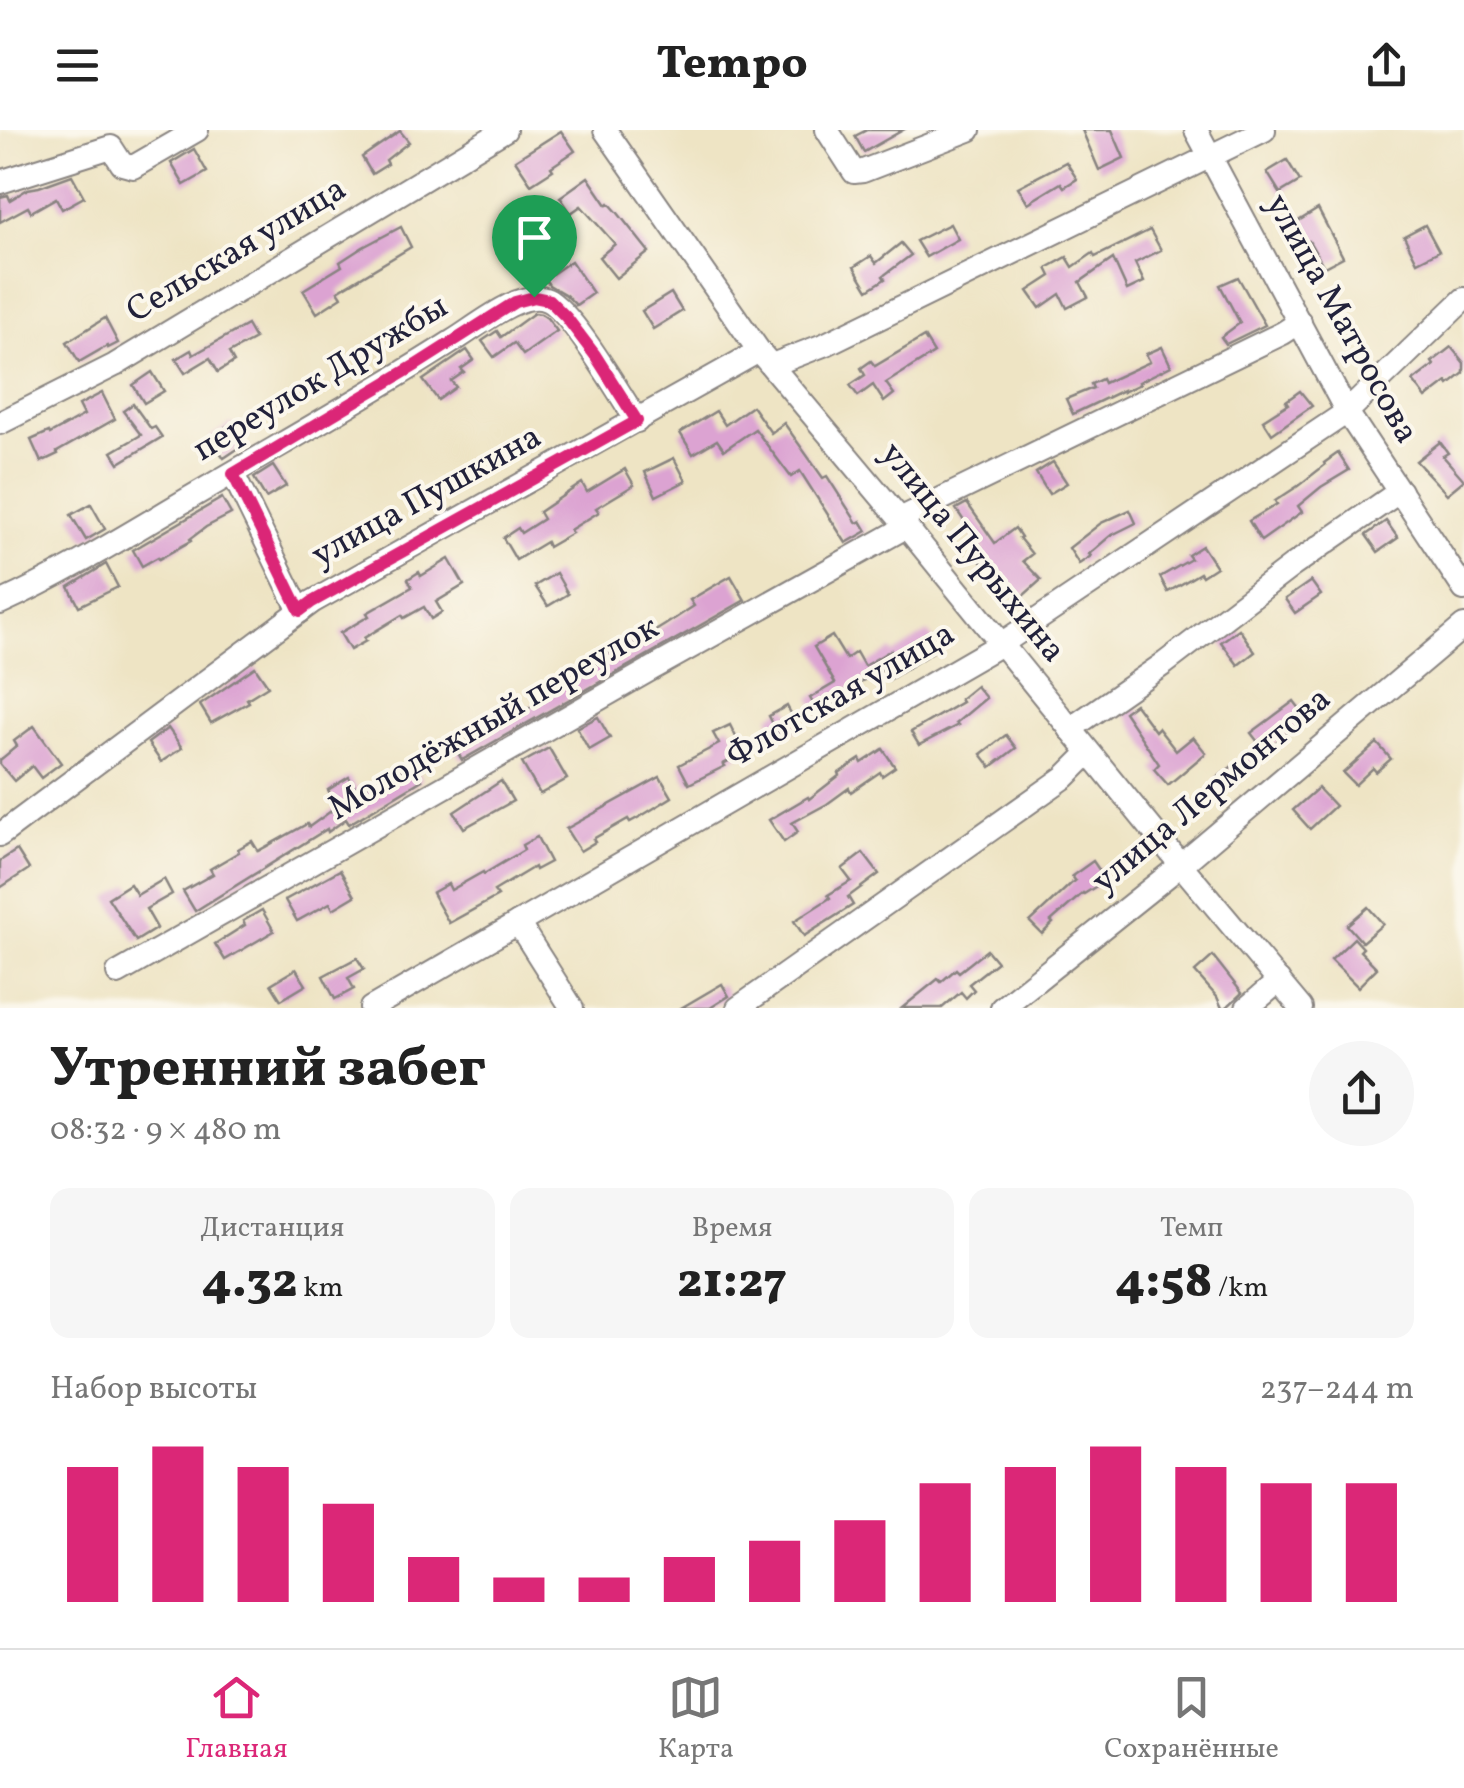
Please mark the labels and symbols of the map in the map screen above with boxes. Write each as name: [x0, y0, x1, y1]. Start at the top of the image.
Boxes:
street label: Сельская улица: [118, 166, 356, 336]
street label: улица Матросова: [1252, 186, 1430, 452]
pin: [492, 195, 577, 298]
street label: переулок Дружбы: [185, 284, 457, 474]
street label: улица Пушкина: [303, 414, 551, 580]
street label: улица Пурыхина: [868, 432, 1076, 674]
street label: Молодёжный переулок: [320, 605, 668, 833]
street label: Флотская улица: [718, 611, 964, 781]
street label: улица Лермонтова: [1082, 676, 1342, 906]

